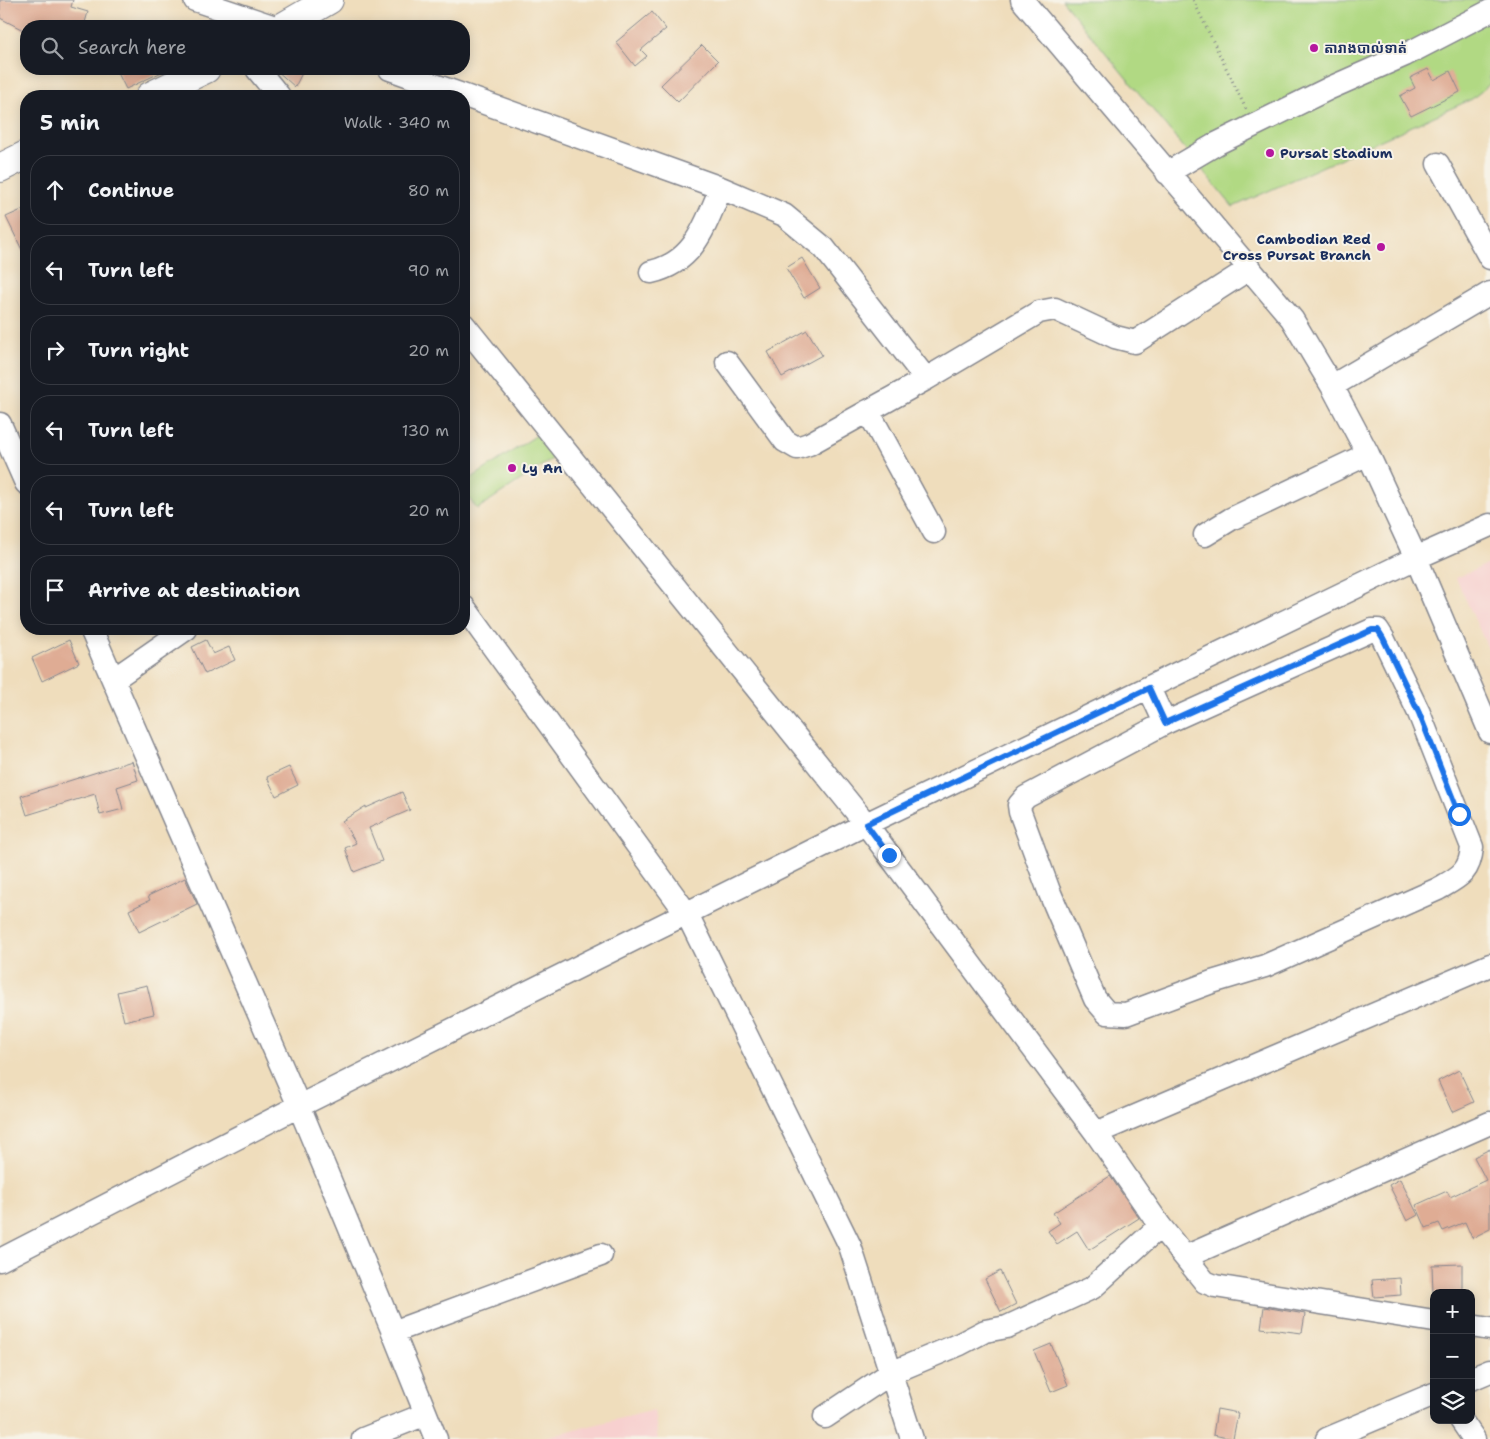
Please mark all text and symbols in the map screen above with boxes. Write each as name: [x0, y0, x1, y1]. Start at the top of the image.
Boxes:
search box: [20, 20, 470, 75]
icon: search: [38, 34, 66, 62]
text: Search here: [78, 35, 187, 60]
place label: តារាងបាល់ទាត់: [1324, 39, 1407, 57]
marker: តារាងបាល់ទាត់: [1308, 42, 1320, 54]
text: 5 min: [40, 109, 100, 137]
text: Walk · 340 m: [344, 112, 450, 133]
place label: Pursat Stadium: [1280, 144, 1393, 162]
marker: Pursat Stadium: [1264, 147, 1276, 159]
icon: ahead: [41, 176, 69, 204]
text: Continue: [88, 178, 174, 203]
text: 80 m: [408, 180, 449, 201]
place label: Cambodian Red Cross Pursat Branch: [1223, 230, 1371, 264]
marker: Cambodian Red Cross Pursat Branch: [1375, 241, 1387, 253]
icon: left: [41, 256, 69, 284]
text: Turn left: [88, 258, 174, 283]
text: 90 m: [408, 260, 449, 281]
icon: right: [41, 336, 69, 364]
text: Turn right: [88, 338, 189, 363]
text: 20 m: [408, 340, 449, 361]
icon: left: [41, 416, 69, 444]
text: Turn left: [88, 418, 174, 443]
text: 130 m: [402, 420, 449, 441]
place label: Ly An: [522, 459, 563, 477]
marker: Ly An: [506, 462, 518, 474]
icon: left: [41, 496, 69, 524]
text: Turn left: [88, 498, 174, 523]
text: 20 m: [408, 500, 449, 521]
icon: arrive: [41, 576, 69, 604]
text: Arrive at destination: [88, 578, 300, 603]
route start: [1448, 803, 1471, 826]
route end: [878, 844, 901, 867]
map controls: [1430, 1289, 1475, 1424]
button: +: [1430, 1289, 1475, 1334]
button: −: [1430, 1334, 1475, 1379]
button: layers: [1430, 1379, 1475, 1424]

